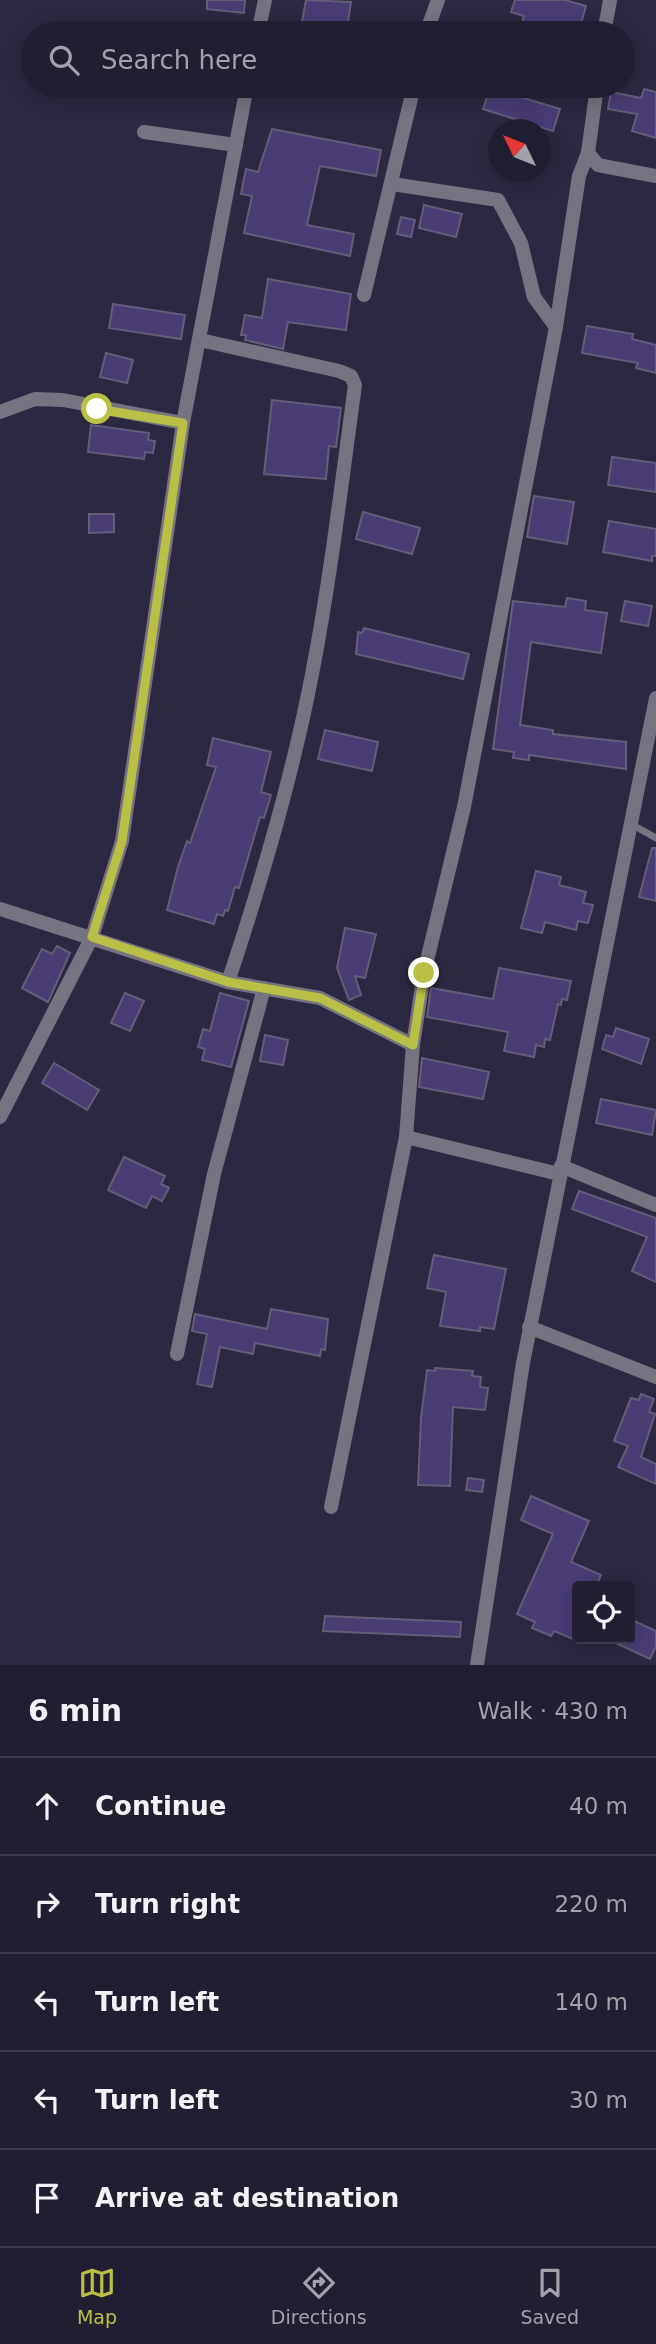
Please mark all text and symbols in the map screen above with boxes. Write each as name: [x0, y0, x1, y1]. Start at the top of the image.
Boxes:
search box: [21, 21, 635, 98]
icon: search: [45, 41, 83, 79]
text: Search here: [101, 45, 257, 75]
north arrow: [488, 119, 551, 182]
route start: [81, 393, 112, 424]
route end: [408, 957, 439, 988]
map controls: [572, 1581, 635, 1644]
button: locate: [572, 1581, 635, 1644]
text: 6 min: [28, 1693, 122, 1728]
text: Walk · 430 m: [477, 1698, 628, 1724]
icon: ahead: [28, 1787, 66, 1825]
text: Continue: [95, 1791, 226, 1821]
text: 40 m: [569, 1793, 628, 1819]
icon: right: [28, 1885, 66, 1923]
text: Turn right: [95, 1889, 240, 1919]
text: 220 m: [554, 1891, 628, 1917]
icon: left: [28, 1983, 66, 2021]
text: Turn left: [95, 1987, 219, 2017]
text: 140 m: [554, 1989, 628, 2015]
icon: left: [28, 2081, 66, 2119]
text: Turn left: [95, 2085, 219, 2115]
text: 30 m: [569, 2087, 628, 2113]
icon: arrive: [28, 2179, 66, 2217]
text: Arrive at destination: [95, 2183, 399, 2213]
tab: Map: [77, 2264, 117, 2328]
tab: Directions: [271, 2264, 367, 2328]
tab: Saved: [520, 2264, 579, 2328]

